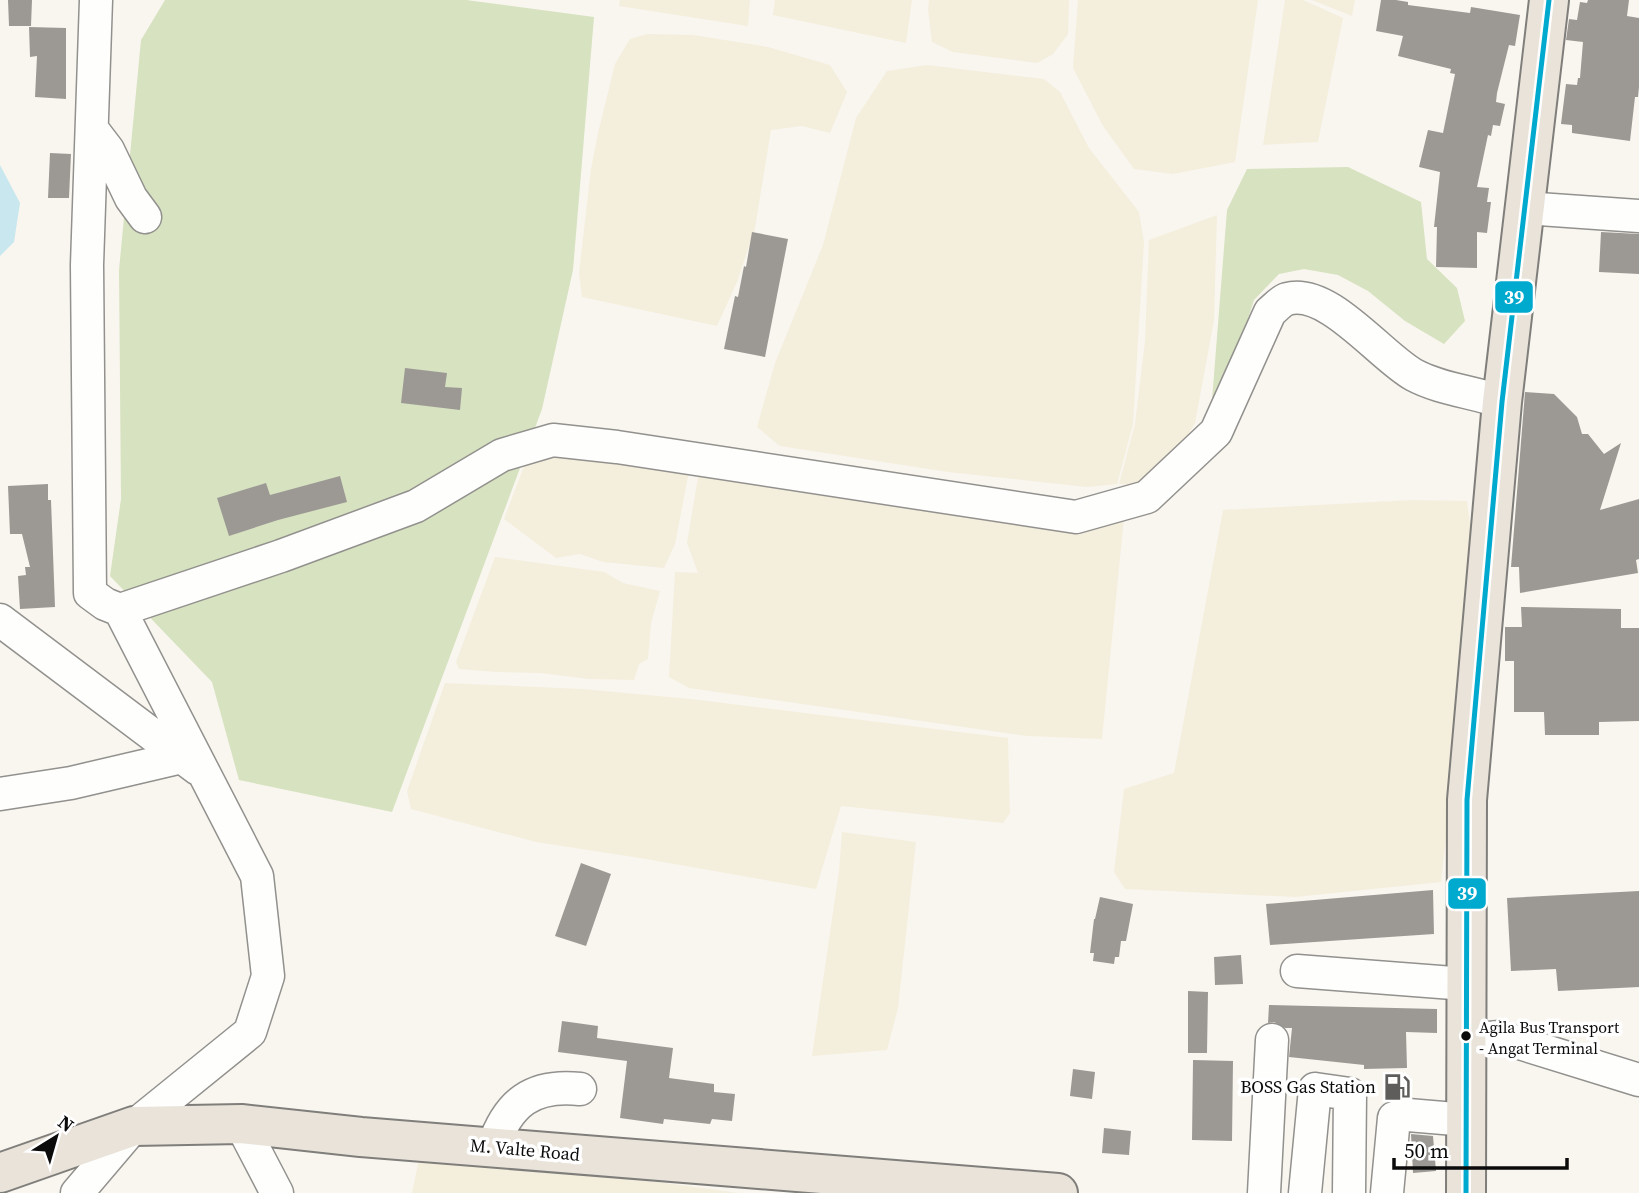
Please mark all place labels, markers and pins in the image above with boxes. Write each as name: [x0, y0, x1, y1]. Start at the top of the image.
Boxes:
place label: Agila Bus Transport - Angat Terminal: [1479, 1016, 1620, 1059]
marker: Agila Bus Transport - Angat Terminal: [1459, 1029, 1473, 1043]
fuel station icon: BOSS Gas Station: [1382, 1072, 1412, 1102]
place label: BOSS Gas Station: [1240, 1074, 1376, 1099]

